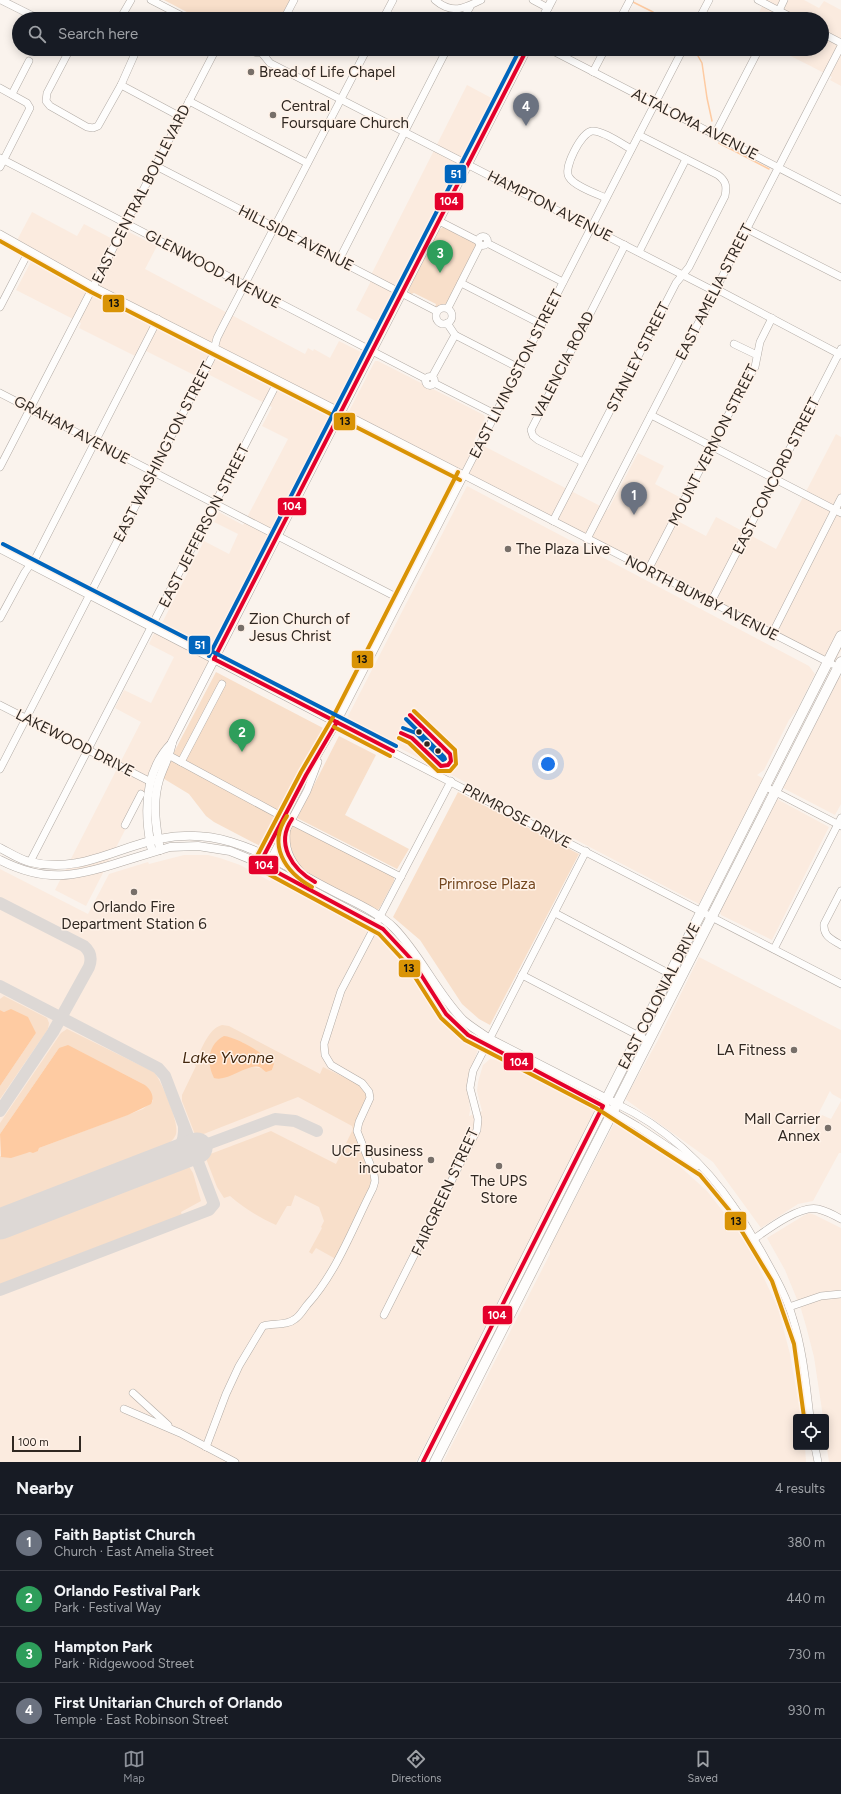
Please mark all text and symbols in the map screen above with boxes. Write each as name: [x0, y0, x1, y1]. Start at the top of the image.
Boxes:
search box: [12, 12, 829, 56]
icon: search: [26, 23, 48, 45]
text: Search here: [58, 25, 138, 43]
place label: Bread of Life Chapel: [259, 63, 395, 81]
marker: Bread of Life Chapel: [246, 67, 256, 77]
street label: ALTALOMA AVENUE: [629, 84, 761, 164]
pin: 4: [513, 93, 539, 126]
place label: Central Foursquare Church: [281, 97, 409, 132]
street label: EAST CENTRAL BOULEVARD: [88, 101, 194, 287]
marker: Central Foursquare Church: [268, 110, 278, 120]
line badge: 51: [444, 164, 467, 184]
street label: HAMPTON AVENUE: [484, 167, 616, 245]
text: 51: [450, 168, 462, 181]
line badge: 104: [434, 192, 464, 211]
text: 104: [440, 195, 458, 208]
street label: HILLSIDE AVENUE: [235, 201, 357, 275]
street label: EAST AMELIA STREET: [672, 220, 757, 363]
street label: GLENWOOD AVENUE: [142, 226, 284, 312]
pin: 3: [427, 240, 453, 273]
street label: EAST LIVINGSTON STREET: [466, 286, 567, 461]
line badge: 13: [102, 294, 125, 313]
text: 13: [109, 297, 119, 310]
street label: STANLEY STREET: [603, 299, 674, 415]
street label: VALENCIA ROAD: [528, 308, 598, 422]
street label: EAST WASHINGTON STREET: [110, 358, 217, 545]
street label: MOUNT VERNON STREET: [664, 361, 762, 529]
street label: GRAHAM AVENUE: [11, 392, 133, 468]
street label: EAST CONCORD STREET: [729, 394, 824, 557]
line badge: 13: [333, 412, 356, 431]
text: 13: [340, 415, 350, 428]
street label: EAST JEFFERSON STREET: [155, 441, 253, 610]
pin: 1: [621, 482, 647, 515]
line badge: 104: [277, 497, 307, 516]
text: 104: [283, 500, 301, 513]
place label: The Plaza Live: [516, 540, 610, 558]
marker: The Plaza Live: [503, 544, 513, 554]
street label: NORTH BUMBY AVENUE: [622, 551, 782, 645]
place label: Zion Church of Jesus Christ: [249, 610, 350, 645]
marker: Zion Church of Jesus Christ: [236, 623, 246, 633]
line badge: 51: [188, 635, 211, 655]
text: 51: [194, 639, 206, 652]
line badge: 13: [351, 650, 374, 669]
text: 13: [357, 653, 367, 666]
street label: LAKEWOOD DRIVE: [13, 705, 137, 781]
pin: 2: [229, 719, 255, 752]
unlabelled marker: [414, 727, 424, 737]
unlabelled marker: [422, 739, 432, 749]
unlabelled marker: [433, 746, 443, 756]
your location: [538, 754, 558, 774]
street label: PRIMROSE DRIVE: [459, 780, 575, 852]
line badge: 104: [248, 855, 279, 875]
text: 104: [255, 859, 273, 872]
park label: Primrose Plaza: [438, 875, 536, 893]
marker: Orlando Fire Department Station 6: [129, 887, 139, 897]
place label: Orlando Fire Department Station 6: [61, 898, 207, 933]
street label: EAST COLONIAL DRIVE: [614, 920, 704, 1072]
line badge: 13: [398, 959, 421, 978]
text: 13: [404, 962, 414, 975]
place label: LA Fitness: [717, 1041, 786, 1059]
marker: LA Fitness: [789, 1045, 799, 1055]
water label: Lake Yvonne: [182, 1048, 274, 1067]
line badge: 104: [503, 1052, 534, 1071]
text: 104: [510, 1056, 528, 1069]
place label: Mall Carrier Annex: [744, 1110, 820, 1145]
marker: Mall Carrier Annex: [823, 1123, 833, 1133]
street label: FAIRGREEN STREET: [408, 1125, 483, 1259]
place label: UCF Business incubator: [331, 1142, 423, 1177]
marker: UCF Business incubator: [426, 1155, 436, 1165]
marker: The UPS Store: [494, 1161, 504, 1171]
place label: The UPS Store: [470, 1172, 528, 1207]
line badge: 13: [724, 1211, 747, 1231]
text: 13: [731, 1215, 741, 1228]
line badge: 104: [482, 1305, 513, 1325]
text: 104: [488, 1309, 506, 1322]
map controls: [793, 1414, 829, 1450]
button: locate: [793, 1414, 829, 1450]
scale bar: [12, 1434, 81, 1453]
text: 100 m: [18, 1436, 49, 1449]
text: Nearby: [16, 1478, 74, 1498]
text: 4 results: [775, 1481, 825, 1496]
text: Faith Baptist Church: [54, 1526, 195, 1544]
text: 1: [26, 1535, 32, 1550]
text: 380 m: [787, 1535, 825, 1550]
text: Church · East Amelia Street: [54, 1544, 214, 1559]
text: Orlando Festival Park: [54, 1582, 200, 1600]
text: 2: [25, 1591, 33, 1606]
text: 440 m: [786, 1591, 825, 1606]
text: Park · Festival Way: [54, 1600, 161, 1615]
text: Hampton Park: [54, 1638, 153, 1656]
text: 3: [25, 1647, 33, 1662]
text: 730 m: [788, 1647, 825, 1662]
text: Park · Ridgewood Street: [54, 1656, 194, 1671]
text: First Unitarian Church of Orlando: [54, 1694, 283, 1712]
text: 4: [25, 1703, 33, 1718]
text: 930 m: [788, 1703, 825, 1718]
text: Temple · East Robinson Street: [54, 1712, 228, 1727]
tab: Map: [123, 1748, 145, 1785]
tab: Directions: [391, 1748, 441, 1785]
tab: Saved: [688, 1748, 718, 1785]

